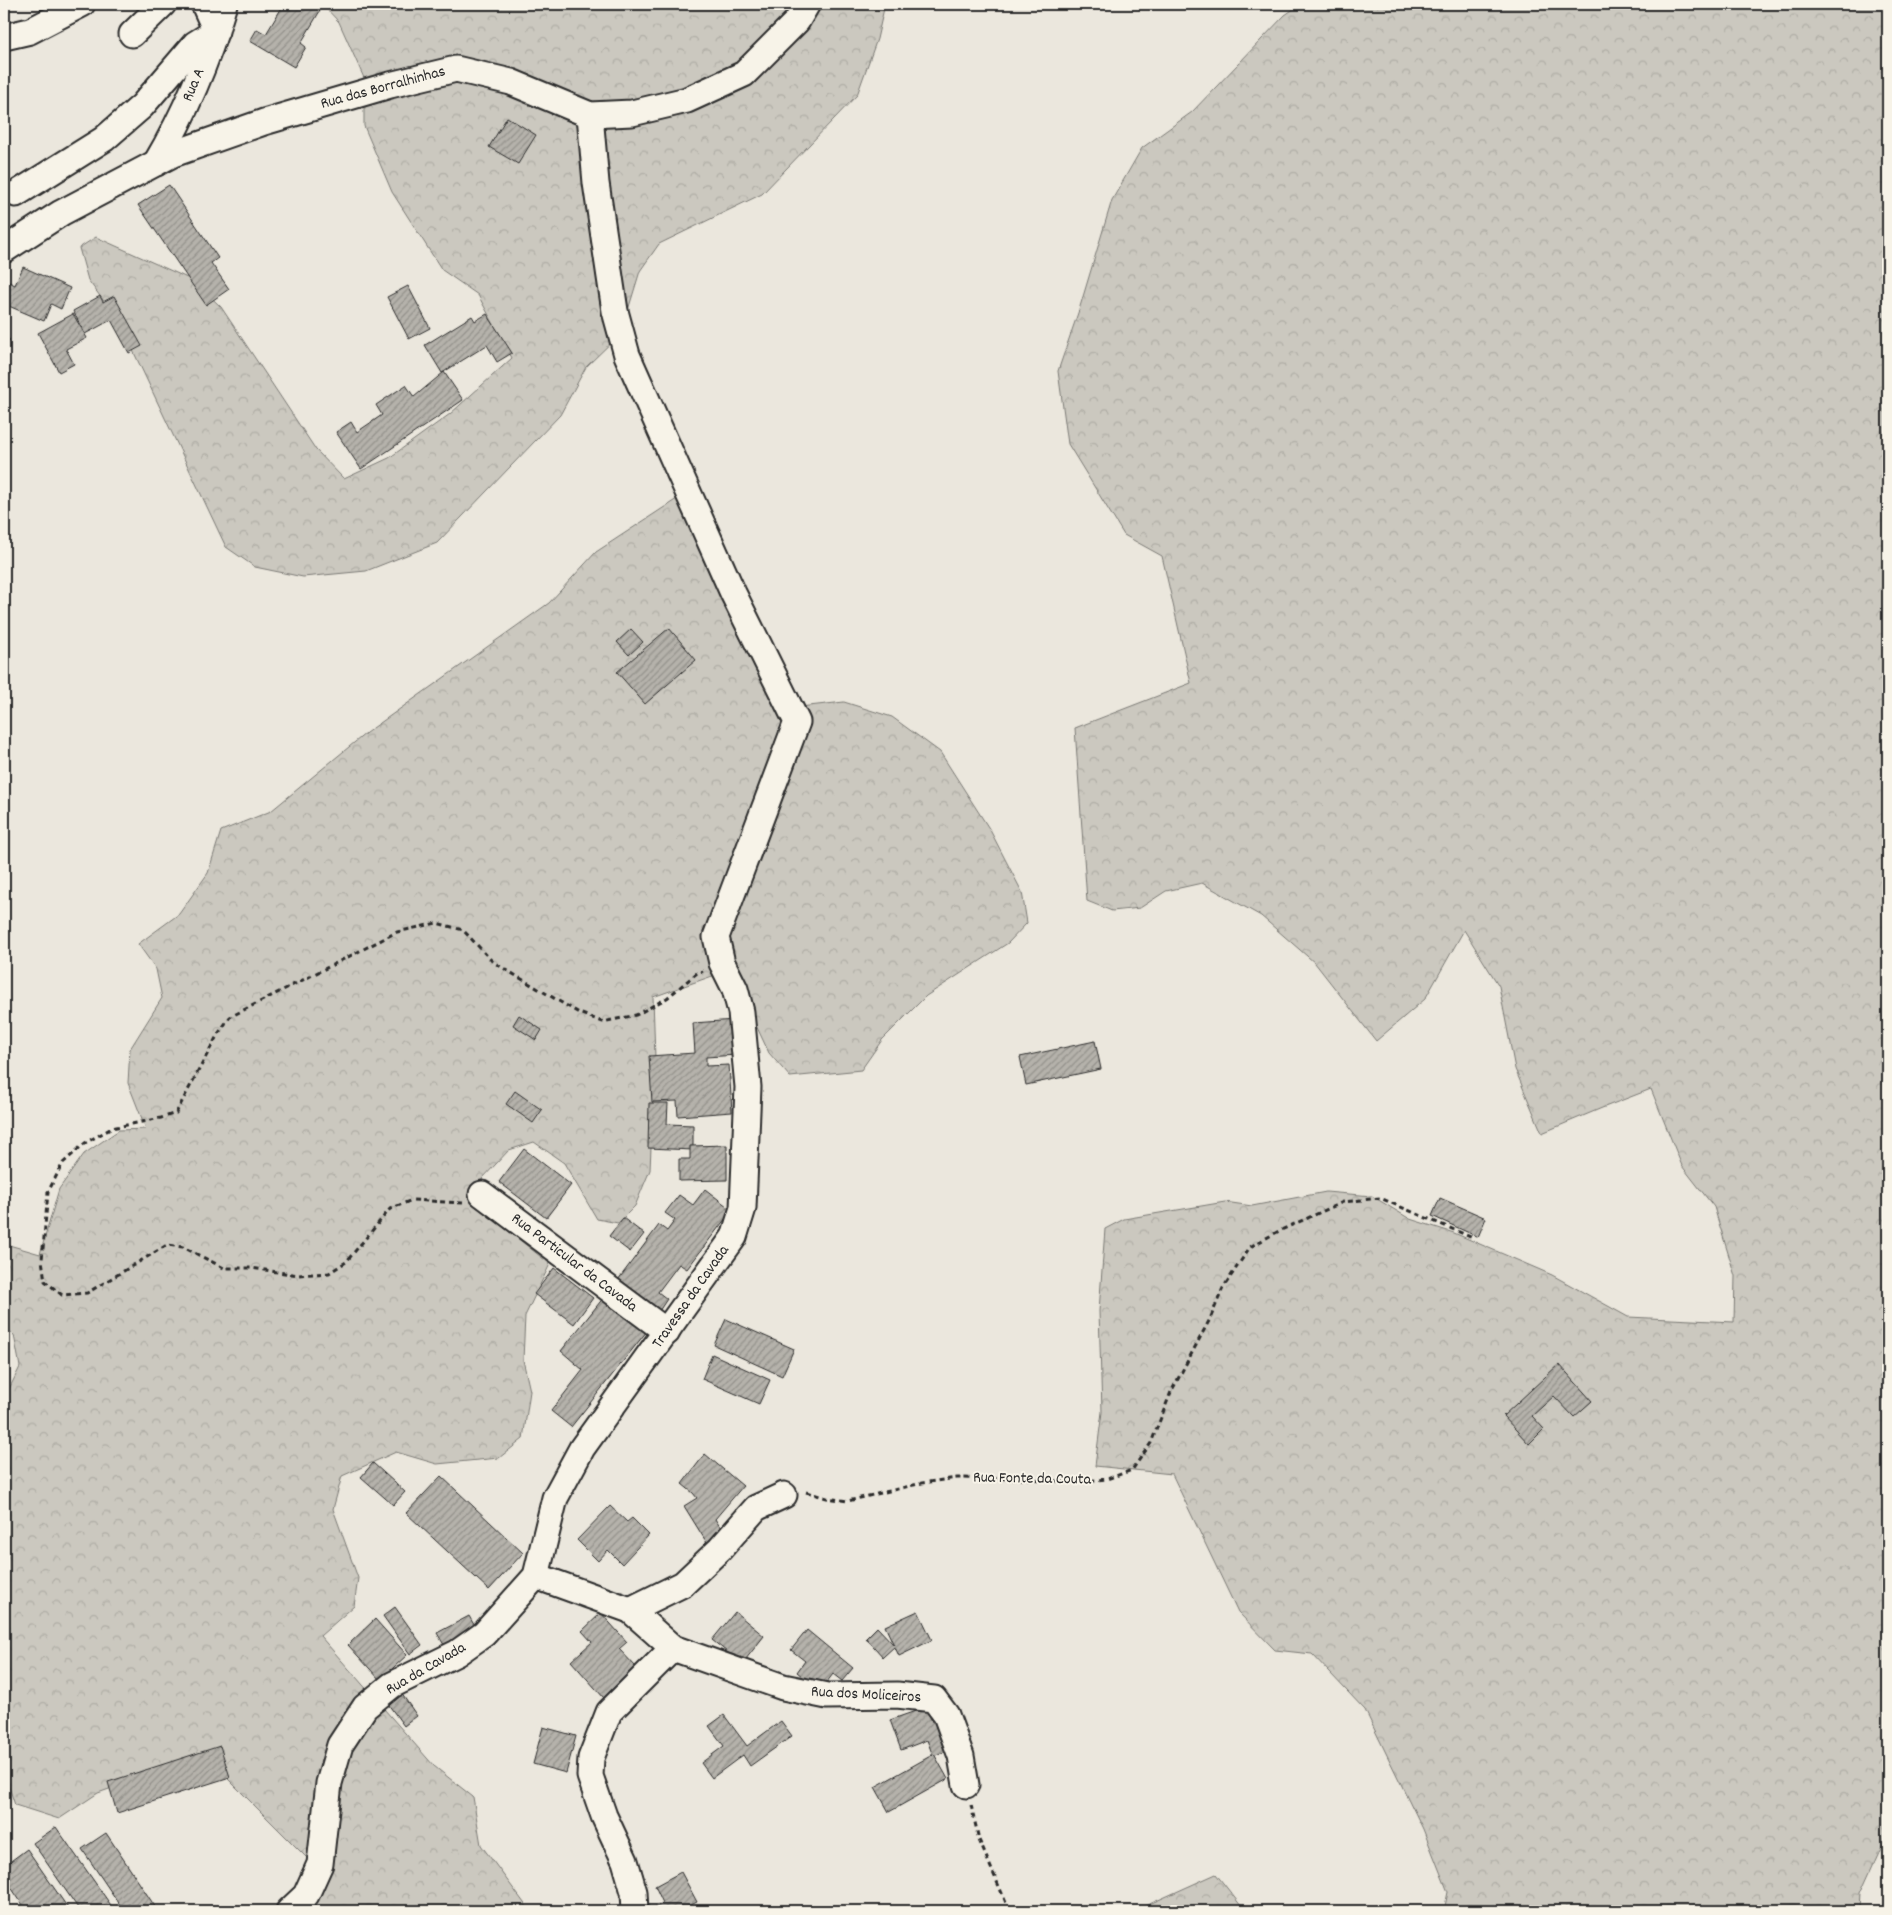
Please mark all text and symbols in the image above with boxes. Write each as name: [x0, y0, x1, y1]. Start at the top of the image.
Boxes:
street label: Rua das Borralhinhas: [318, 60, 448, 116]
street label: Rua A: [177, 64, 211, 105]
street label: Rua Particular da Cavada: [506, 1208, 642, 1318]
street label: Travessa da Cavada: [647, 1240, 736, 1353]
street label: Rua Fonte da Couta: [973, 1466, 1092, 1492]
street label: Rua da Cavada: [382, 1637, 471, 1701]
street label: Rua dos Moliceiros: [810, 1681, 922, 1709]

